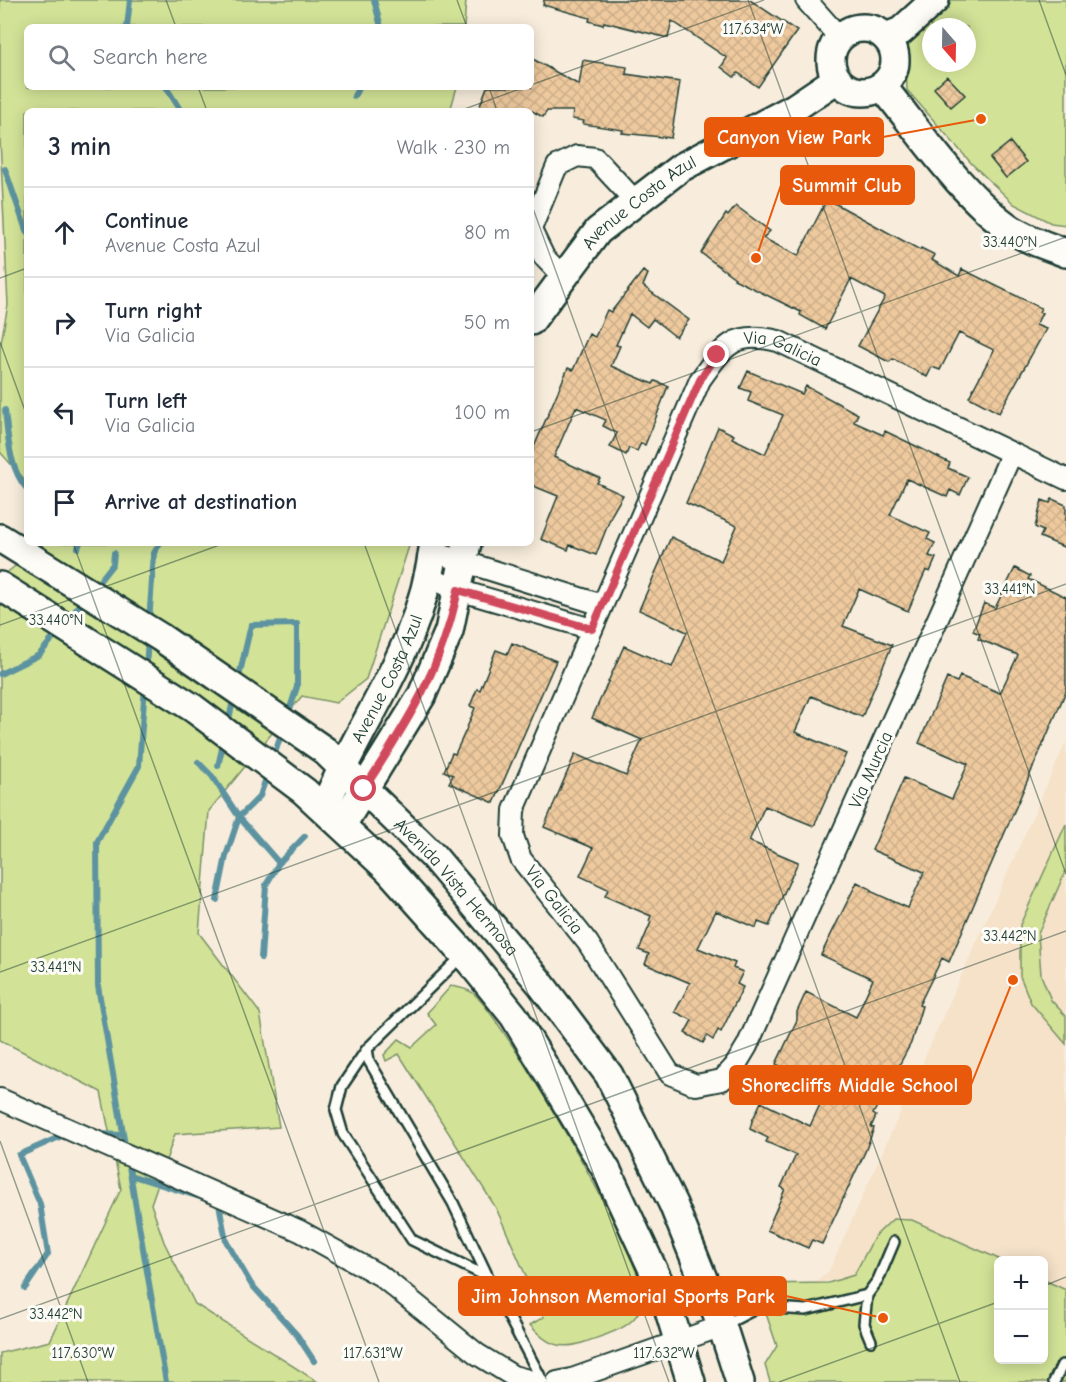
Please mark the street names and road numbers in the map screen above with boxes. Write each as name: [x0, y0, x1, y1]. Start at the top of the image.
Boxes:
street label: Avenue Costa Azul: [577, 151, 700, 254]
street label: Via Galicia: [743, 327, 825, 371]
street label: Avenue Costa Azul: [347, 612, 427, 746]
street label: Via Murcia: [845, 728, 897, 812]
street label: Avenida Vista Hermosa: [390, 814, 523, 960]
street label: Via Galicia: [521, 862, 587, 938]

